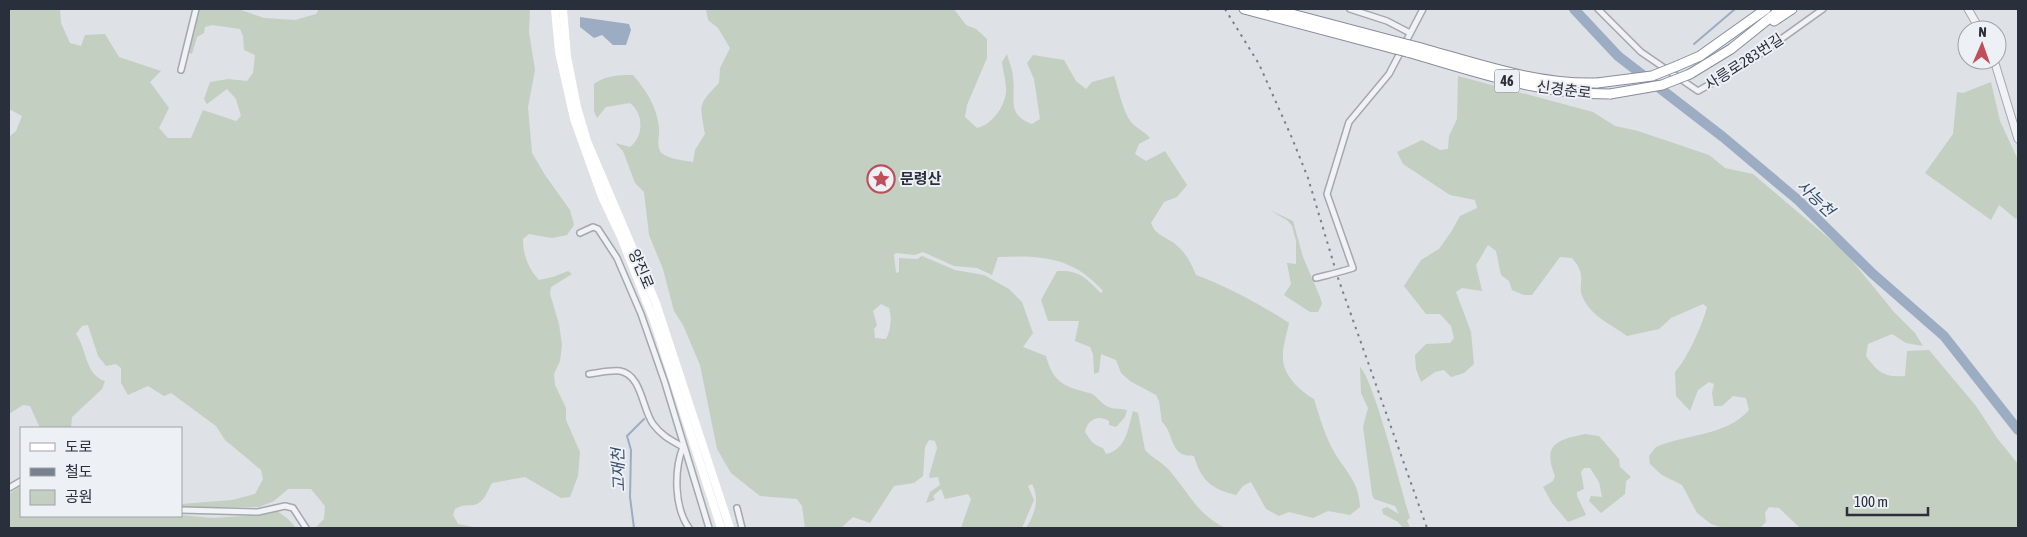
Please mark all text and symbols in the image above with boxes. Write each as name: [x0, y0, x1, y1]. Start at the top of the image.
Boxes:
north arrow: [1957, 20, 2007, 70]
text: N: [1978, 24, 1987, 40]
street label: 사릉로283번길: [1701, 30, 1786, 93]
road number: 46: [1494, 70, 1520, 92]
street label: 신경춘로: [1536, 78, 1592, 101]
place icon: 문령산: [866, 164, 896, 194]
place label: 문령산: [900, 170, 942, 187]
water label: 사능천: [1794, 176, 1840, 221]
street label: 양진로: [626, 246, 657, 291]
legend: [20, 427, 182, 517]
text: 도로: [65, 438, 93, 455]
water label: 고재천: [608, 445, 628, 492]
text: 철도: [65, 463, 93, 480]
scale bar: [1847, 484, 1928, 516]
text: 공원: [65, 488, 93, 505]
text: 100 m: [1854, 493, 1888, 510]

